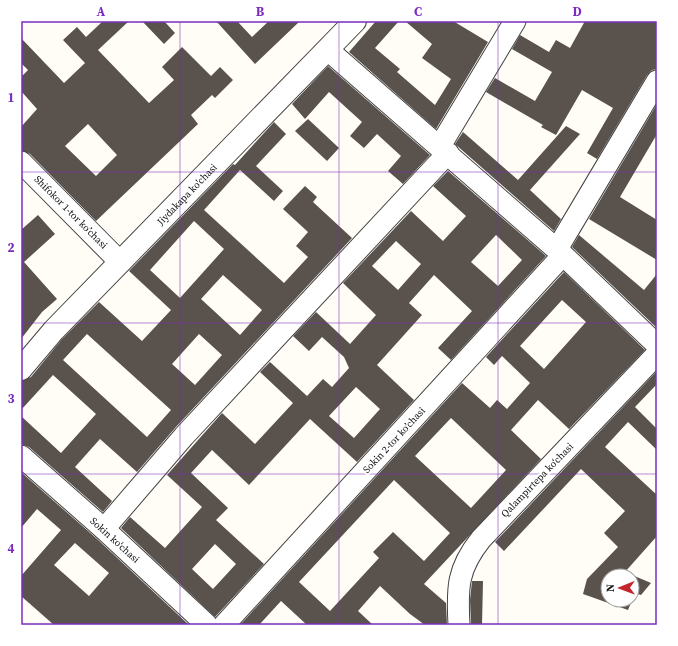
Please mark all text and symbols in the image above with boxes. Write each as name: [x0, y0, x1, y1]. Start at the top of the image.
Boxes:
text: A: [97, 3, 106, 20]
text: B: [256, 3, 265, 20]
text: C: [414, 3, 422, 20]
text: D: [572, 3, 582, 20]
text: 1: [7, 89, 15, 106]
street label: Jiydakapa ko'chasi: [153, 160, 219, 228]
street label: Shifokor 1-tor koʼchasi: [32, 173, 110, 251]
text: 2: [7, 239, 15, 256]
text: 3: [7, 390, 15, 407]
street label: Sokin 2-tor koʼchasi: [360, 404, 428, 476]
street label: Qalampirtepa koʻchasi: [498, 440, 576, 520]
street label: Sokin koʻchasi: [87, 514, 143, 566]
text: 4: [7, 540, 15, 557]
north arrow: [600, 568, 640, 608]
text: N: [603, 584, 618, 592]

